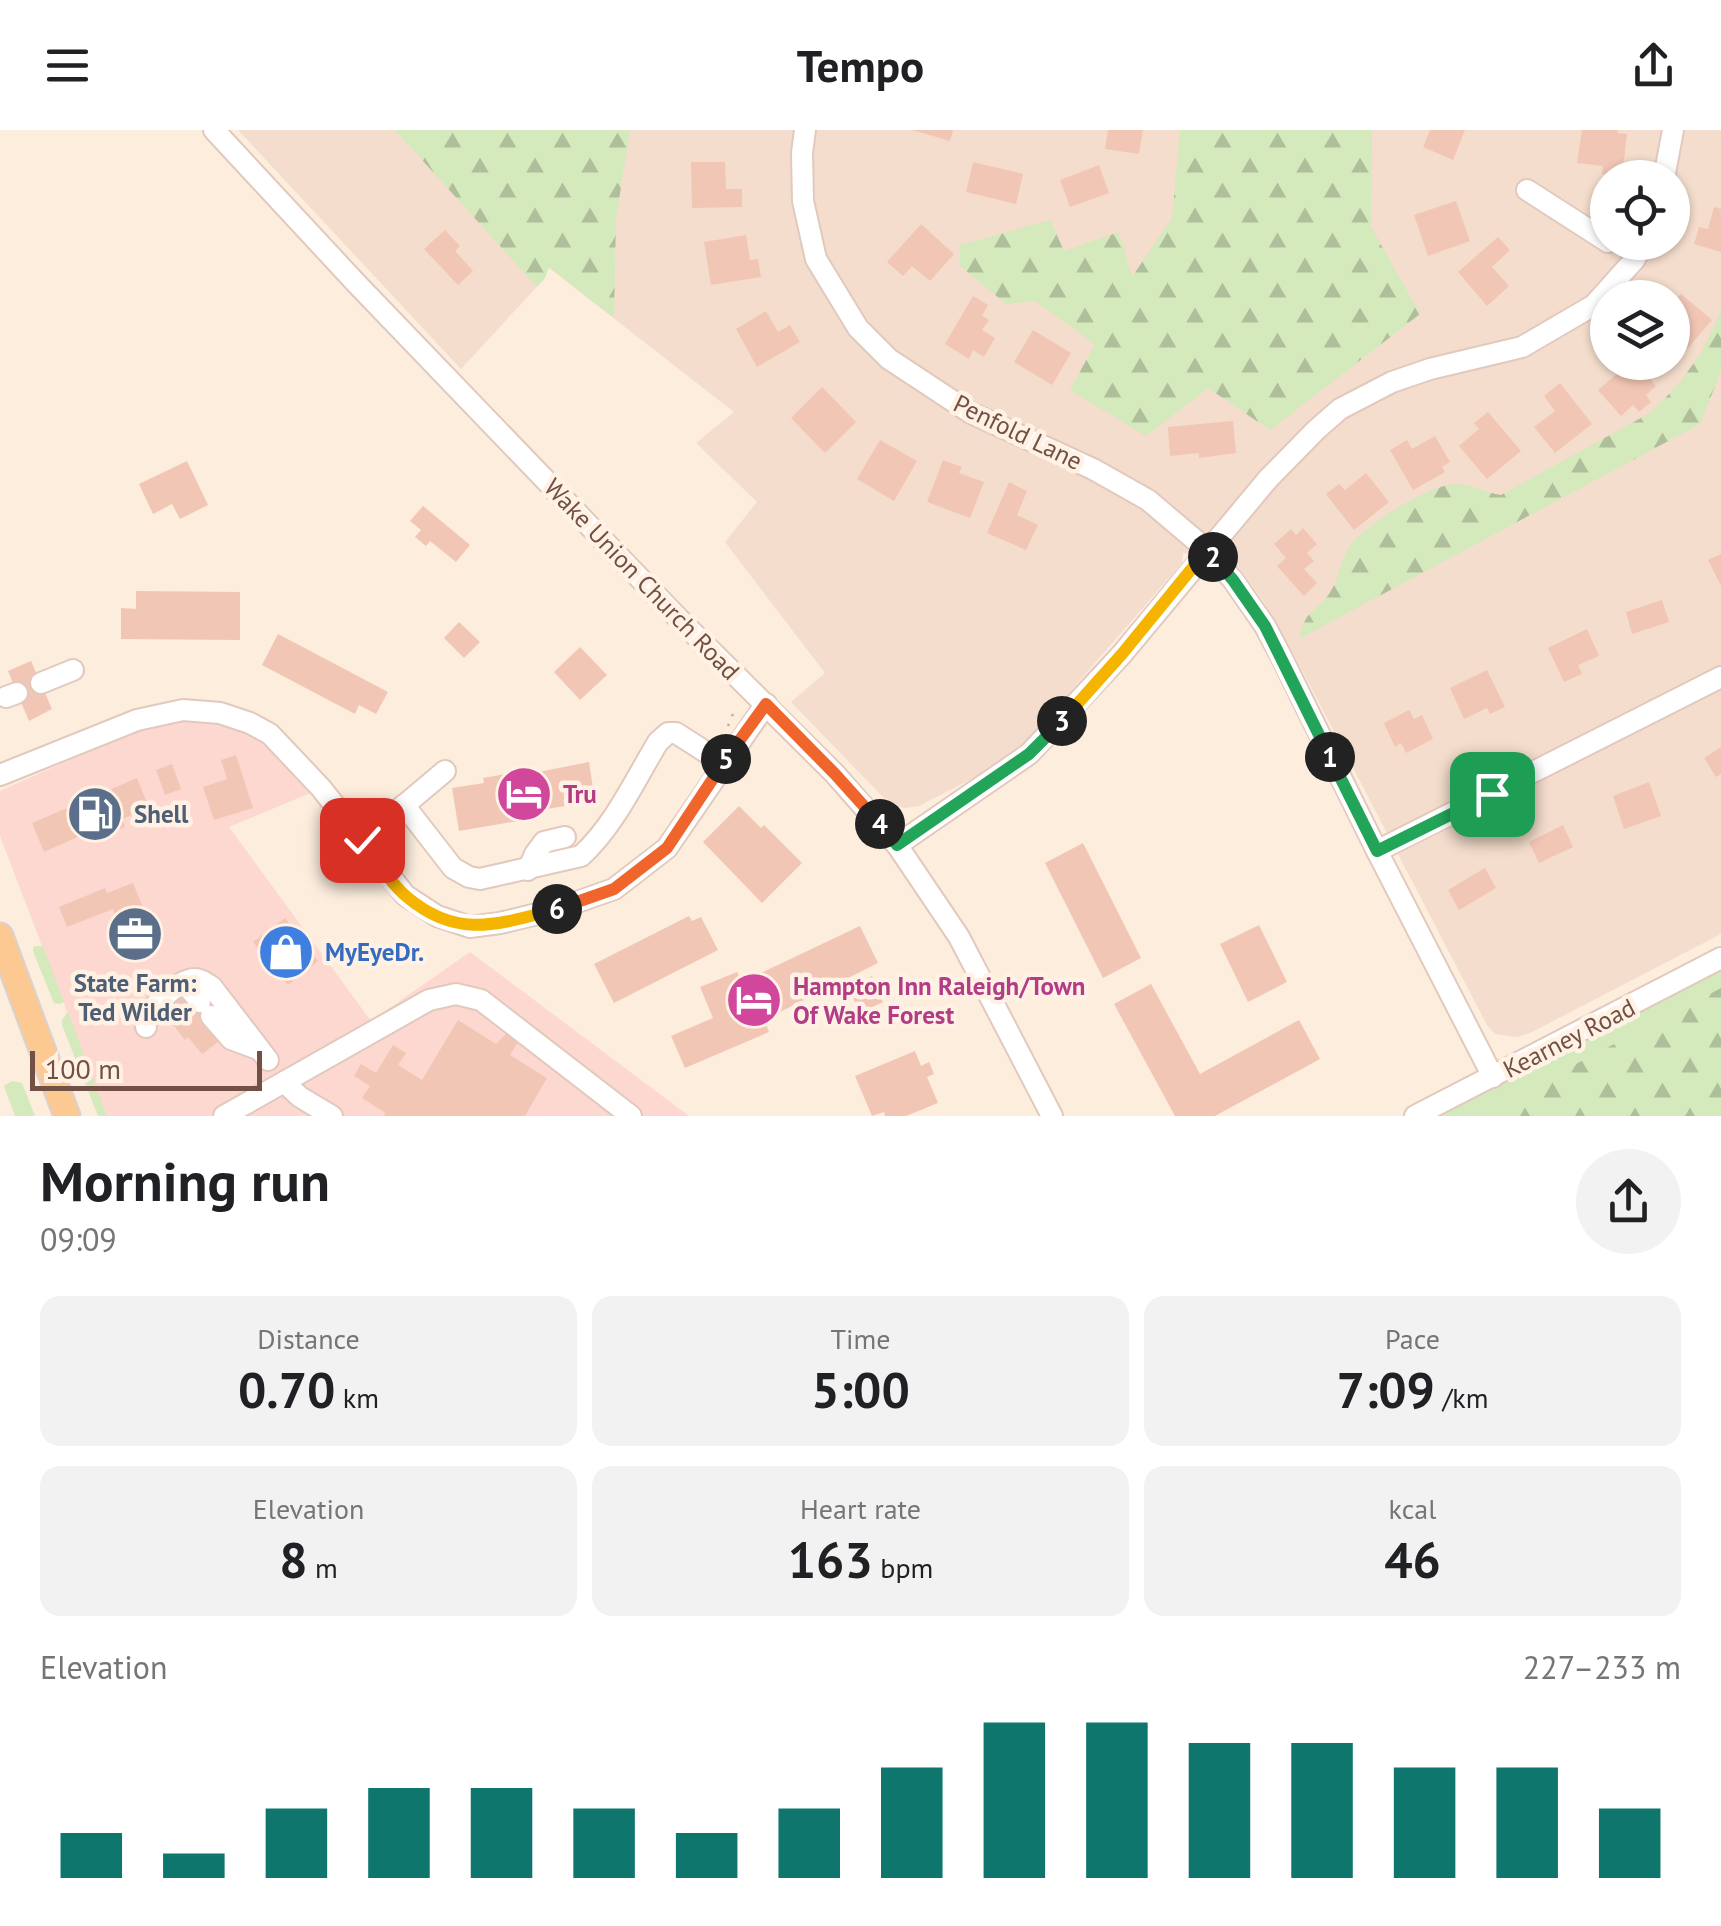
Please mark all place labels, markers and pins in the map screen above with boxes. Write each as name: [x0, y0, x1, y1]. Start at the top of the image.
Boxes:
pin: 2: [1188, 532, 1238, 582]
pin: 3: [1037, 696, 1087, 746]
pin: 1: [1305, 732, 1355, 782]
pin: 5: [701, 734, 751, 784]
pin: [1450, 752, 1535, 837]
hotel icon: Tru: [494, 764, 554, 824]
place label: Tru: [563, 778, 597, 810]
fuel station icon: Shell: [65, 784, 125, 844]
place label: Shell: [134, 798, 189, 830]
pin: [320, 798, 405, 883]
pin: 4: [855, 799, 905, 849]
pin: 6: [532, 884, 582, 934]
office icon: State Farm: Ted Wilder: [105, 904, 165, 964]
shop icon: MyEyeDr.: [256, 922, 316, 982]
place label: MyEyeDr.: [325, 936, 424, 968]
place label: State Farm: Ted Wilder: [74, 967, 197, 1028]
hotel icon: Hampton Inn Raleigh/Town Of Wake Forest: [724, 970, 784, 1030]
place label: Hampton Inn Raleigh/Town Of Wake Forest: [793, 970, 1085, 1031]

